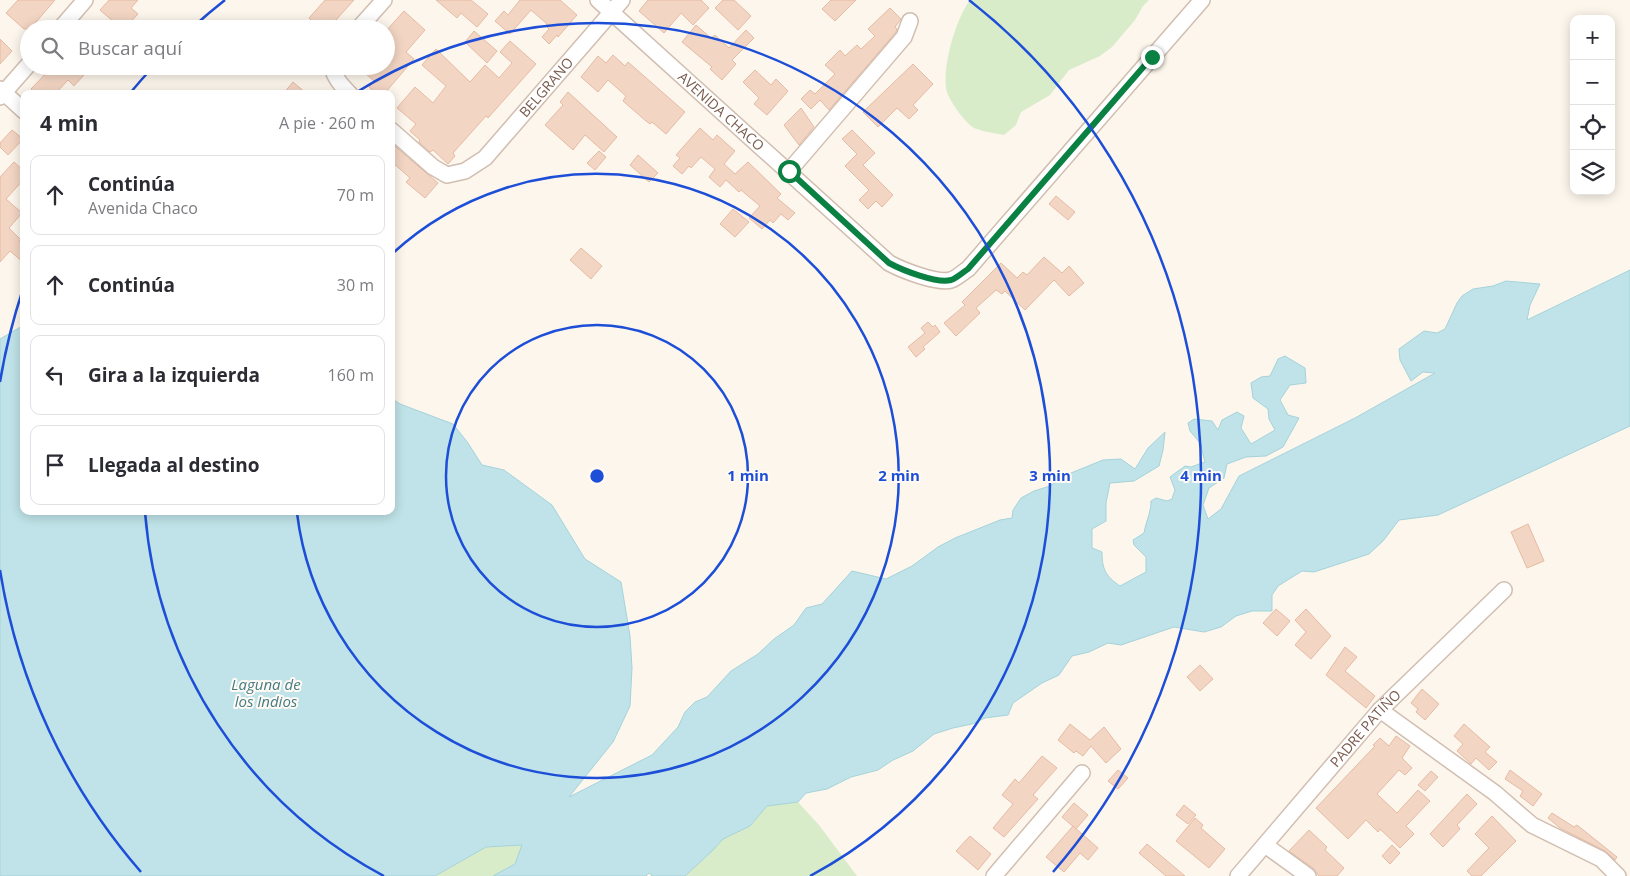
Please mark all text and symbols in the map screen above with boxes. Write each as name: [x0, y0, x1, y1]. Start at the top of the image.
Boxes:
map controls: [1570, 15, 1615, 195]
button: +: [1570, 15, 1615, 60]
search box: [20, 20, 395, 75]
icon: search: [38, 34, 66, 62]
text: Buscar aquí: [78, 35, 182, 61]
route end: [1141, 46, 1164, 69]
street label: BELGRANO: [515, 53, 577, 121]
button: −: [1570, 60, 1615, 105]
street label: AVENIDA CHACO: [674, 67, 769, 155]
button: locate: [1570, 105, 1615, 150]
text: 4 min: [40, 109, 98, 137]
text: A pie · 260 m: [279, 112, 375, 134]
button: layers: [1570, 150, 1615, 195]
route start: [778, 160, 801, 183]
text: Continúa: [88, 171, 175, 197]
icon: ahead: [41, 181, 69, 209]
text: 70 m: [337, 184, 374, 206]
text: Avenida Chaco: [88, 197, 198, 219]
icon: ahead: [41, 271, 69, 299]
text: Continúa: [88, 272, 175, 298]
text: 30 m: [337, 274, 374, 296]
icon: left: [41, 361, 69, 389]
text: Gira a la izquierda: [88, 362, 260, 388]
text: 160 m: [328, 364, 374, 386]
icon: arrive: [41, 451, 69, 479]
text: Llegada al destino: [88, 452, 260, 478]
text: 1 min: [727, 465, 769, 485]
text: 2 min: [878, 465, 920, 485]
text: 3 min: [1029, 465, 1071, 485]
text: 4 min: [1180, 465, 1222, 485]
centre of rings: [588, 467, 606, 485]
water label: Laguna de los Indios: [231, 674, 301, 711]
street label: PADRE PATIÑO: [1325, 685, 1405, 771]

